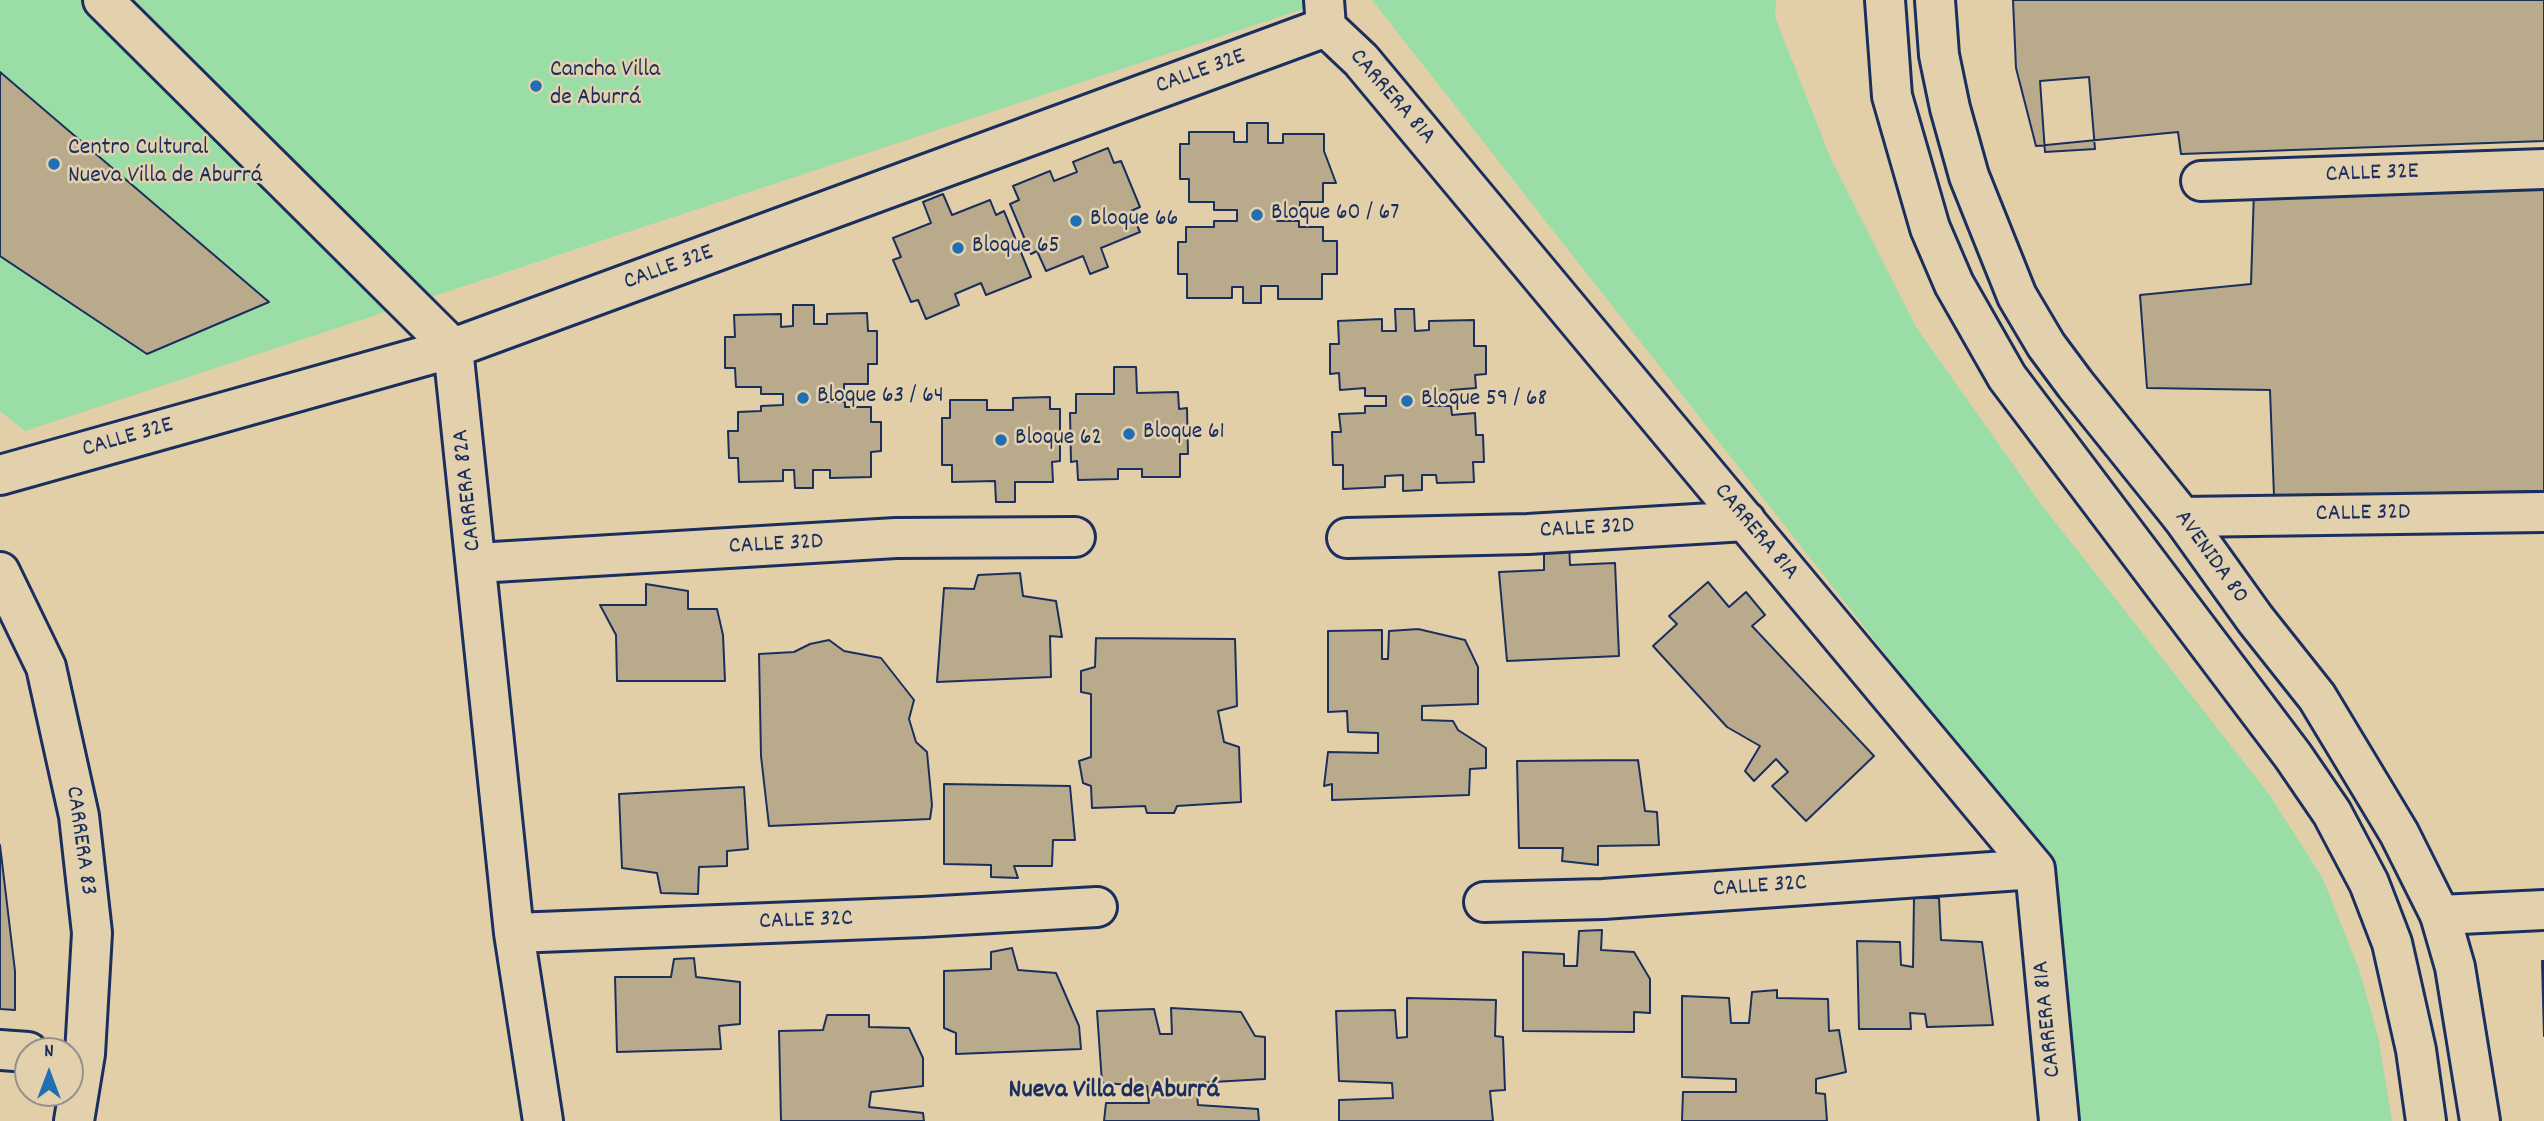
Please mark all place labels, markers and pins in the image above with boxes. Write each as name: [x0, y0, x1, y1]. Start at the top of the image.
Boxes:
place label: Cancha Villa de Aburrá: [550, 58, 660, 114]
marker: Cancha Villa de Aburrá: [528, 78, 544, 94]
place label: Centro Cultural Nueva Villa de Aburrá: [68, 136, 263, 192]
marker: Centro Cultural Nueva Villa de Aburrá: [46, 156, 62, 172]
place label: Bloque 60 / 67: [1271, 201, 1399, 229]
place label: Bloque 66: [1090, 207, 1178, 235]
marker: Bloque 60 / 67: [1249, 207, 1265, 223]
marker: Bloque 66: [1068, 213, 1084, 229]
place label: Bloque 65: [972, 234, 1060, 262]
marker: Bloque 65: [950, 240, 966, 256]
place label: Bloque 63 / 64: [817, 384, 944, 412]
place label: Bloque 59 / 68: [1421, 387, 1547, 415]
marker: Bloque 63 / 64: [795, 390, 811, 406]
marker: Bloque 59 / 68: [1399, 393, 1415, 409]
place label: Bloque 61: [1143, 420, 1225, 448]
place label: Bloque 62: [1015, 426, 1102, 454]
marker: Bloque 61: [1121, 426, 1137, 442]
marker: Bloque 62: [993, 432, 1009, 448]

